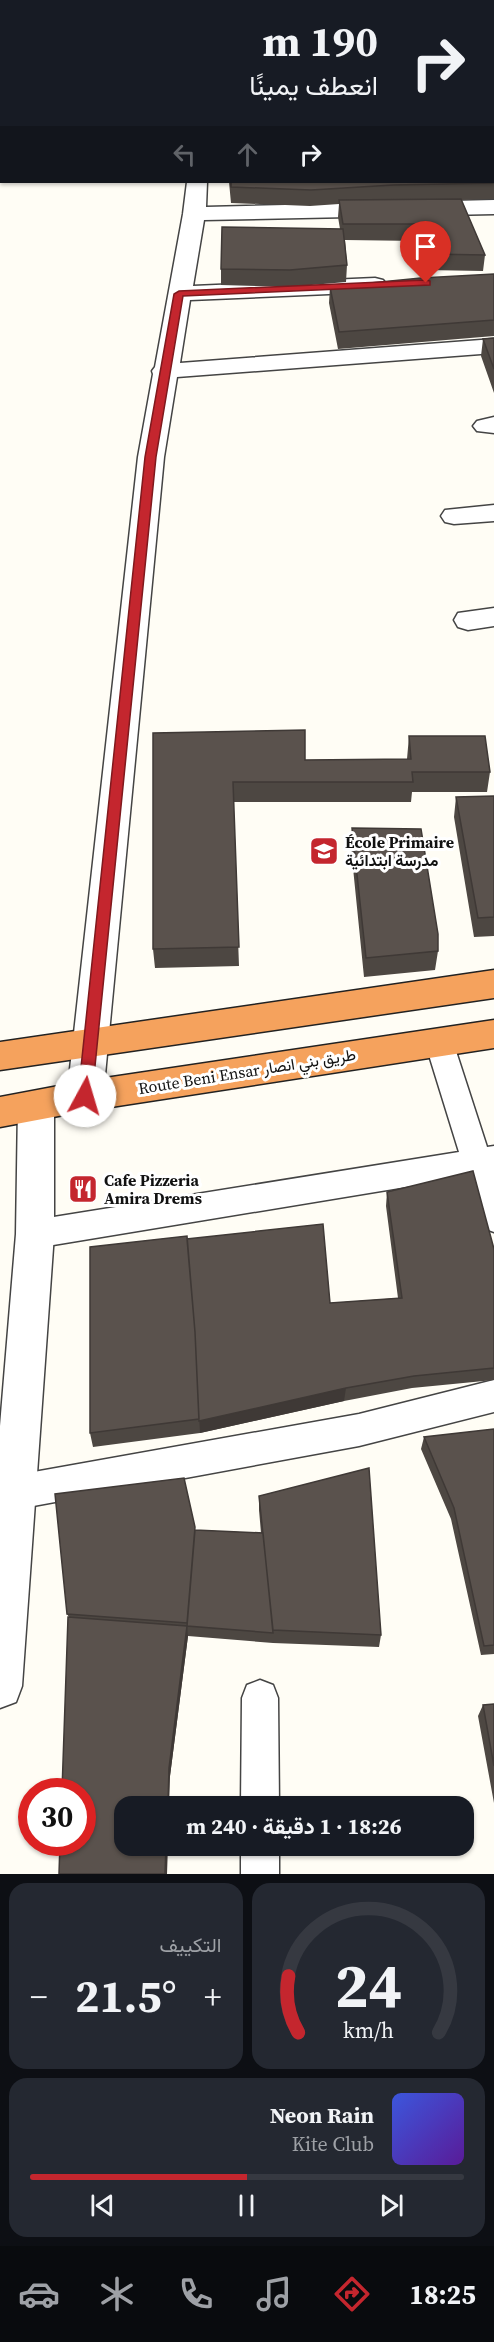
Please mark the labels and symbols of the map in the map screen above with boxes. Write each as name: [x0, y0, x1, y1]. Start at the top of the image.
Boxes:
pin: [400, 221, 451, 283]
place label: École Primaire مدرسة ابتدائية: [345, 831, 454, 871]
school or university icon: École Primaire مدرسة ابتدائية: [308, 835, 340, 867]
street label: Route Beni Ensar طريق بني انصار: [137, 1043, 358, 1102]
position arrow: [53, 1064, 117, 1128]
place label: Cafe Pizzeria Amira Drems: [104, 1169, 202, 1209]
restaurant icon: Cafe Pizzeria Amira Drems: [67, 1173, 99, 1205]
speed limit sign: 30: [18, 1778, 96, 1856]

